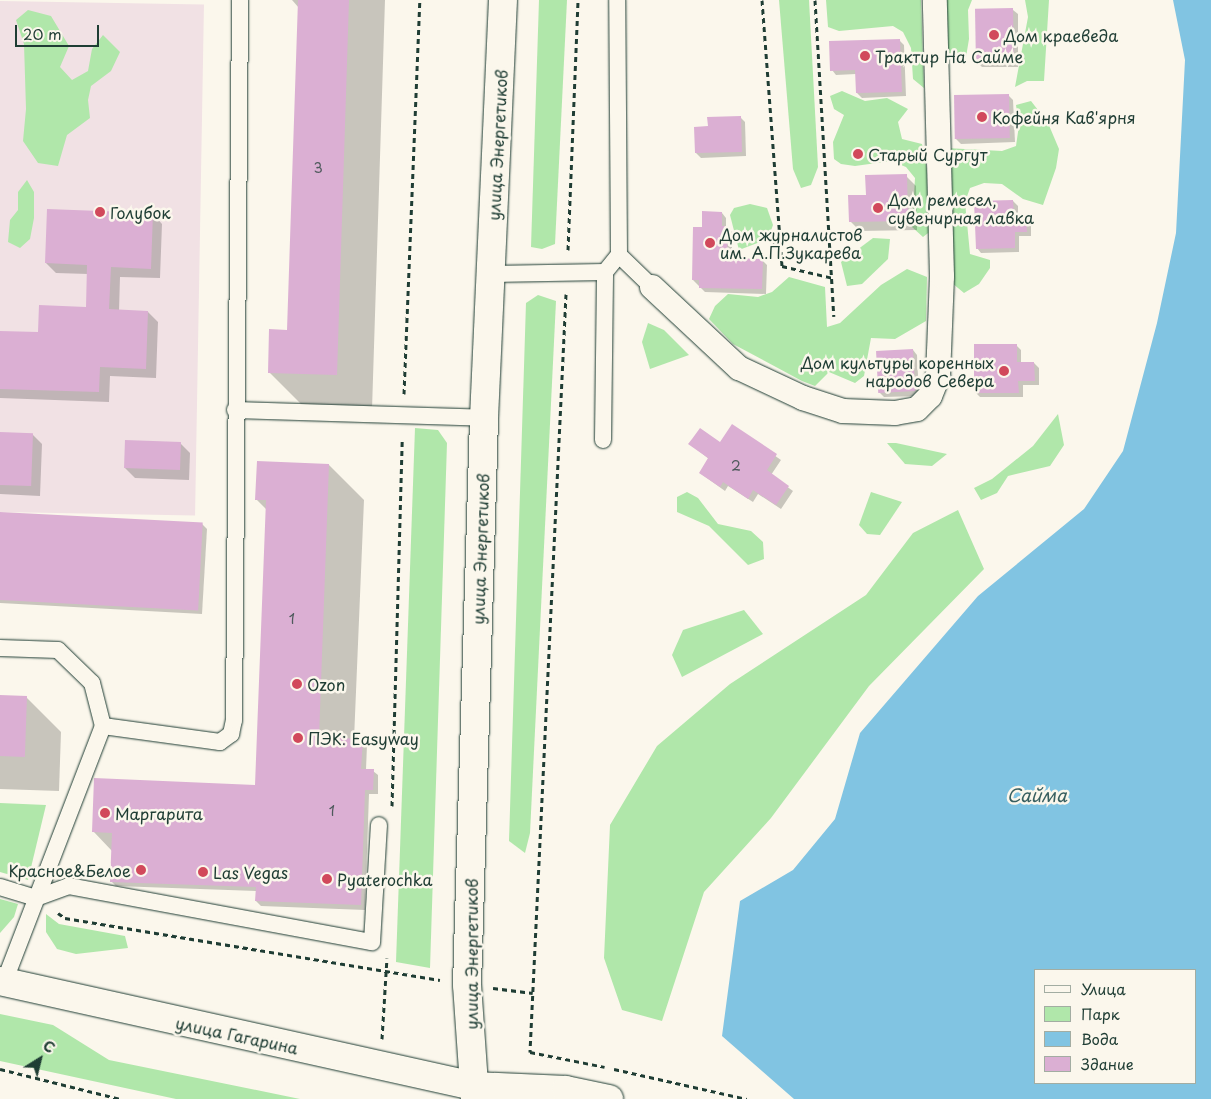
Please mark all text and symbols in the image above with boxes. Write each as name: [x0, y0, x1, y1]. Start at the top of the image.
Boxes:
scale bar: [18, 15, 101, 47]
text: 20 m: [23, 22, 62, 45]
place label: Дом краеведа: [1004, 25, 1119, 45]
marker: Дом краеведа: [988, 29, 1000, 41]
place label: Трактир На Сайме: [875, 46, 1024, 66]
marker: Трактир На Сайме: [859, 50, 871, 62]
street label: улица Энергетиков: [483, 69, 511, 221]
place label: Кофейня Кав'ярня: [992, 107, 1136, 127]
marker: Кофейня Кав'ярня: [976, 111, 988, 123]
place label: Старый Сургут: [868, 144, 987, 164]
marker: Старый Сургут: [852, 148, 864, 160]
house number: 3: [313, 160, 323, 176]
place label: Дом ремесел, сувенирная лавка: [888, 189, 1034, 227]
place label: Голубок: [110, 202, 171, 222]
marker: Дом ремесел, сувенирная лавка: [872, 202, 884, 214]
marker: Голубок: [94, 206, 106, 218]
place label: Дом журналистов им. А.П.Зукарева: [720, 224, 863, 262]
marker: Дом журналистов им. А.П.Зукарева: [704, 237, 716, 249]
place label: Дом культуры коренных народов Севера: [800, 352, 994, 390]
marker: Дом культуры коренных народов Севера: [998, 365, 1010, 377]
house number: 2: [731, 458, 741, 474]
street label: улица Энергетиков: [468, 473, 492, 625]
house number: 1: [289, 611, 295, 627]
place label: Ozon: [307, 674, 345, 694]
marker: Ozon: [291, 678, 303, 690]
place label: ПЭК: Easyway: [308, 728, 419, 748]
marker: ПЭК: Easyway: [292, 732, 304, 744]
water label: Сайма: [1007, 784, 1067, 806]
place label: Маргарита: [115, 803, 203, 823]
house number: 1: [329, 803, 335, 819]
marker: Маргарита: [99, 807, 111, 819]
place label: Красное&Белое: [9, 860, 131, 880]
place label: Las Vegas: [213, 862, 289, 882]
marker: Красное&Белое: [135, 864, 147, 876]
marker: Las Vegas: [197, 866, 209, 878]
place label: Pyaterochka: [337, 869, 432, 889]
marker: Pyaterochka: [321, 873, 333, 885]
street label: улица Энергетиков: [461, 878, 481, 1030]
legend: [1034, 969, 1196, 1084]
text: Улица: [1081, 977, 1126, 1000]
text: Парк: [1081, 1002, 1120, 1025]
street label: улица Гагарина: [174, 1013, 300, 1057]
text: Вода: [1081, 1027, 1118, 1050]
north arrow: [15, 1034, 65, 1084]
text: С: [39, 1035, 60, 1058]
text: Здание: [1081, 1052, 1134, 1075]

